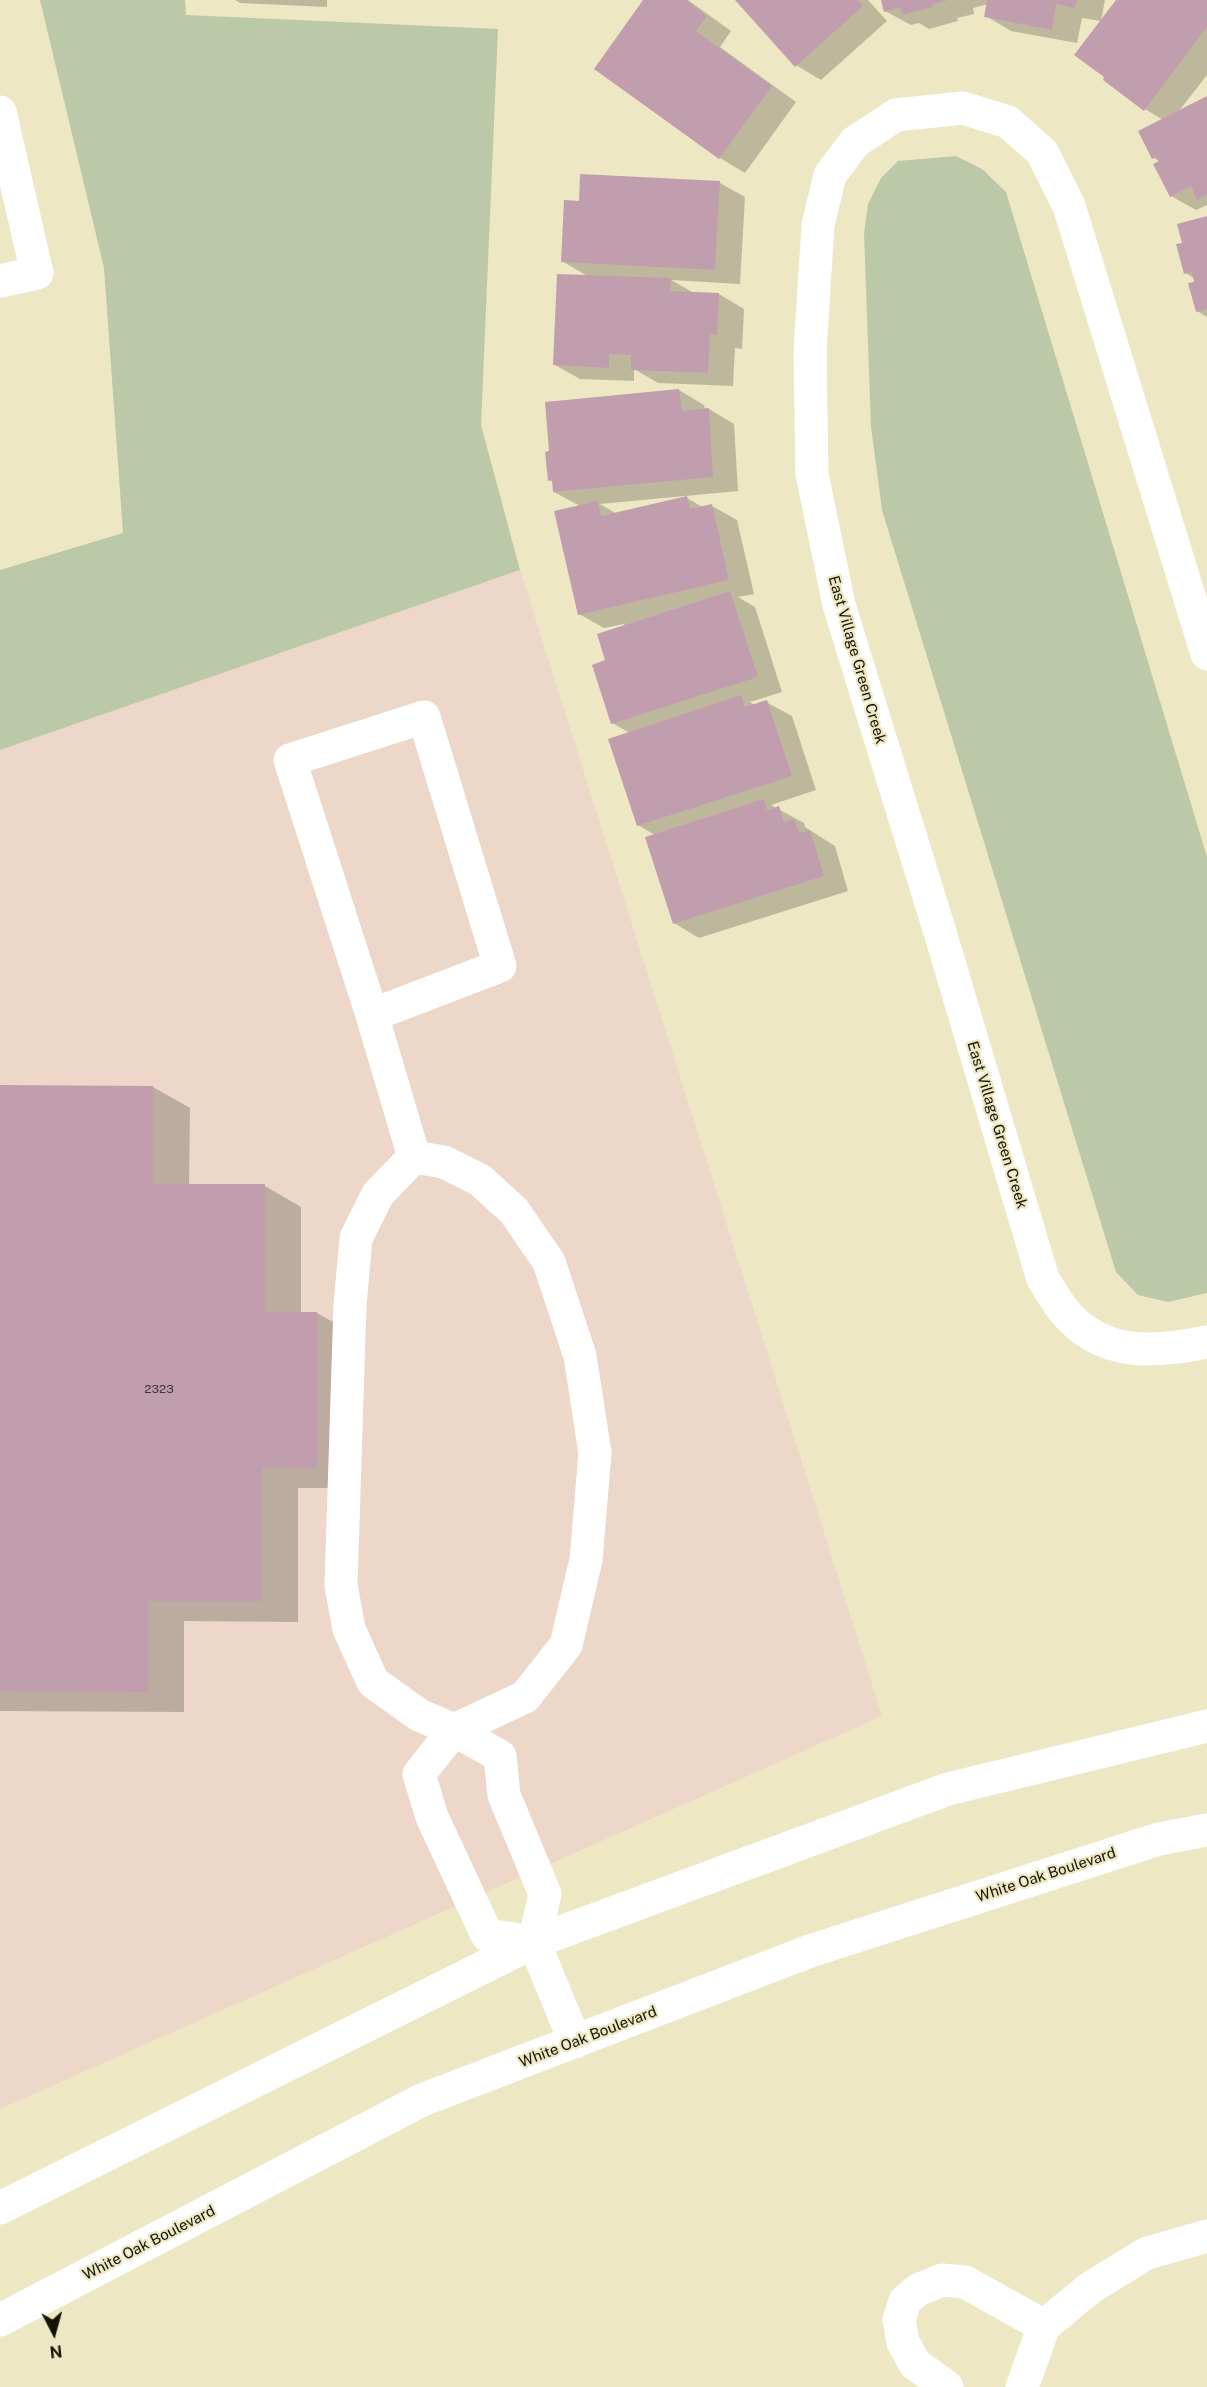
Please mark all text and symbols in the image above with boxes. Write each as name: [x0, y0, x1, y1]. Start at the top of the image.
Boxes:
street label: East Village Green Creek: [824, 574, 890, 746]
street label: East Village Green Creek: [963, 1039, 1031, 1211]
house number: 2323: [144, 1382, 174, 1396]
street label: White Oak Boulevard: [974, 1844, 1118, 1906]
street label: White Oak Boulevard: [517, 2002, 659, 2072]
street label: White Oak Boulevard: [80, 2202, 218, 2284]
north arrow: [24, 2303, 84, 2363]
text: N: [49, 2341, 63, 2362]

